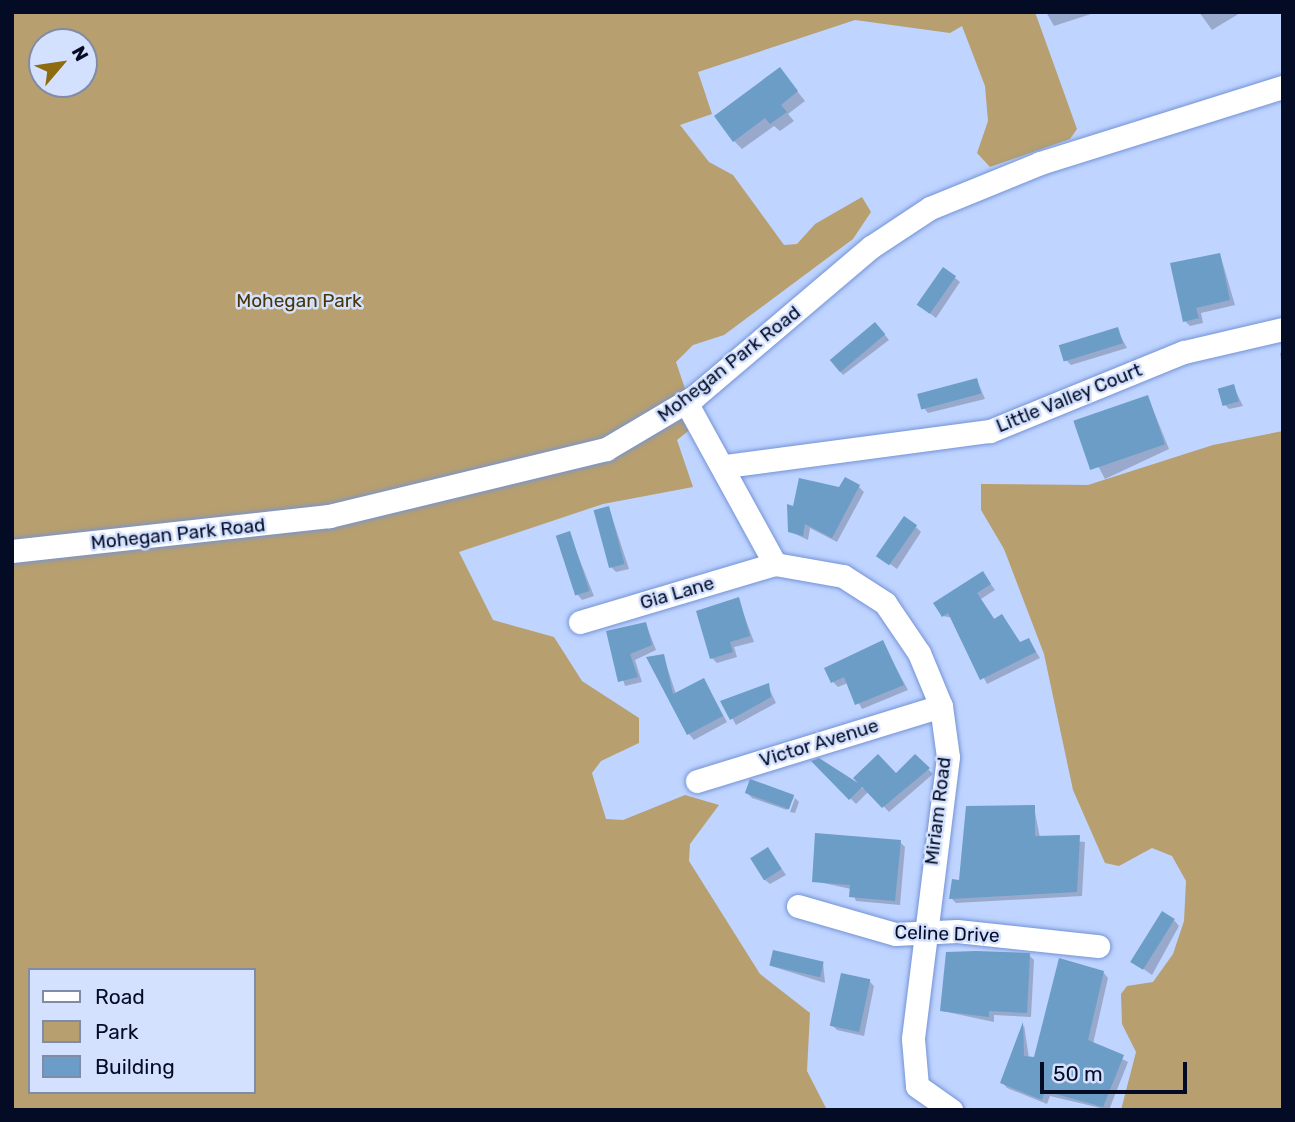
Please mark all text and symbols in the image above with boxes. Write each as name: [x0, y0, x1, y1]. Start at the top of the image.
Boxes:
north arrow: [28, 28, 98, 98]
text: N: [67, 42, 93, 65]
park label: Mohegan Park: [236, 290, 362, 312]
street label: Mohegan Park Road: [653, 301, 805, 427]
street label: Little Valley Court: [992, 358, 1146, 438]
street label: Mohegan Park Road: [90, 513, 266, 555]
street label: Gia Lane: [637, 572, 717, 614]
street label: Victor Avenue: [756, 714, 882, 772]
street label: Miriam Road: [920, 756, 956, 866]
street label: Celine Drive: [894, 921, 1000, 947]
legend: [28, 968, 256, 1094]
text: Road: [95, 984, 145, 1009]
text: Park: [95, 1019, 139, 1044]
scale bar: [1043, 1048, 1190, 1092]
text: Building: [95, 1054, 175, 1079]
text: 50 m: [1053, 1061, 1103, 1086]

